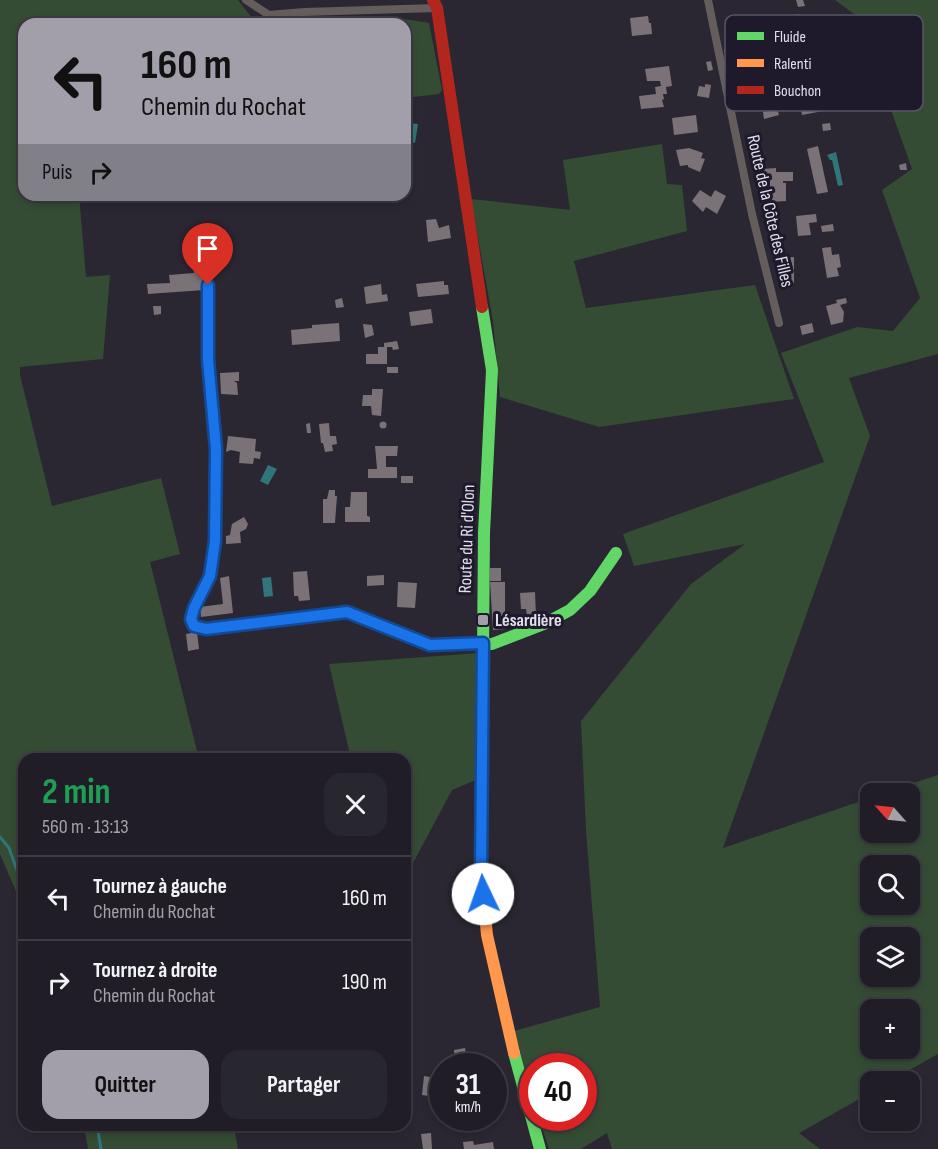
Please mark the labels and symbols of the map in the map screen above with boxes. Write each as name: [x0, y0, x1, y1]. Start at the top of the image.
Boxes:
legend: [725, 15, 923, 111]
text: Fluide: [774, 28, 806, 47]
text: Ralenti: [774, 55, 812, 74]
text: Bouchon: [774, 82, 821, 101]
street label: Route de la Côte des Filles: [742, 133, 798, 289]
pin: [182, 223, 233, 285]
street label: Route du Ri d'Olon: [455, 484, 479, 594]
place label: Lésardière: [495, 610, 562, 631]
marker: Lésardière: [476, 613, 490, 627]
north arrow: [860, 783, 920, 843]
position arrow: [451, 862, 515, 926]
speed limit sign: 40: [519, 1053, 597, 1131]

